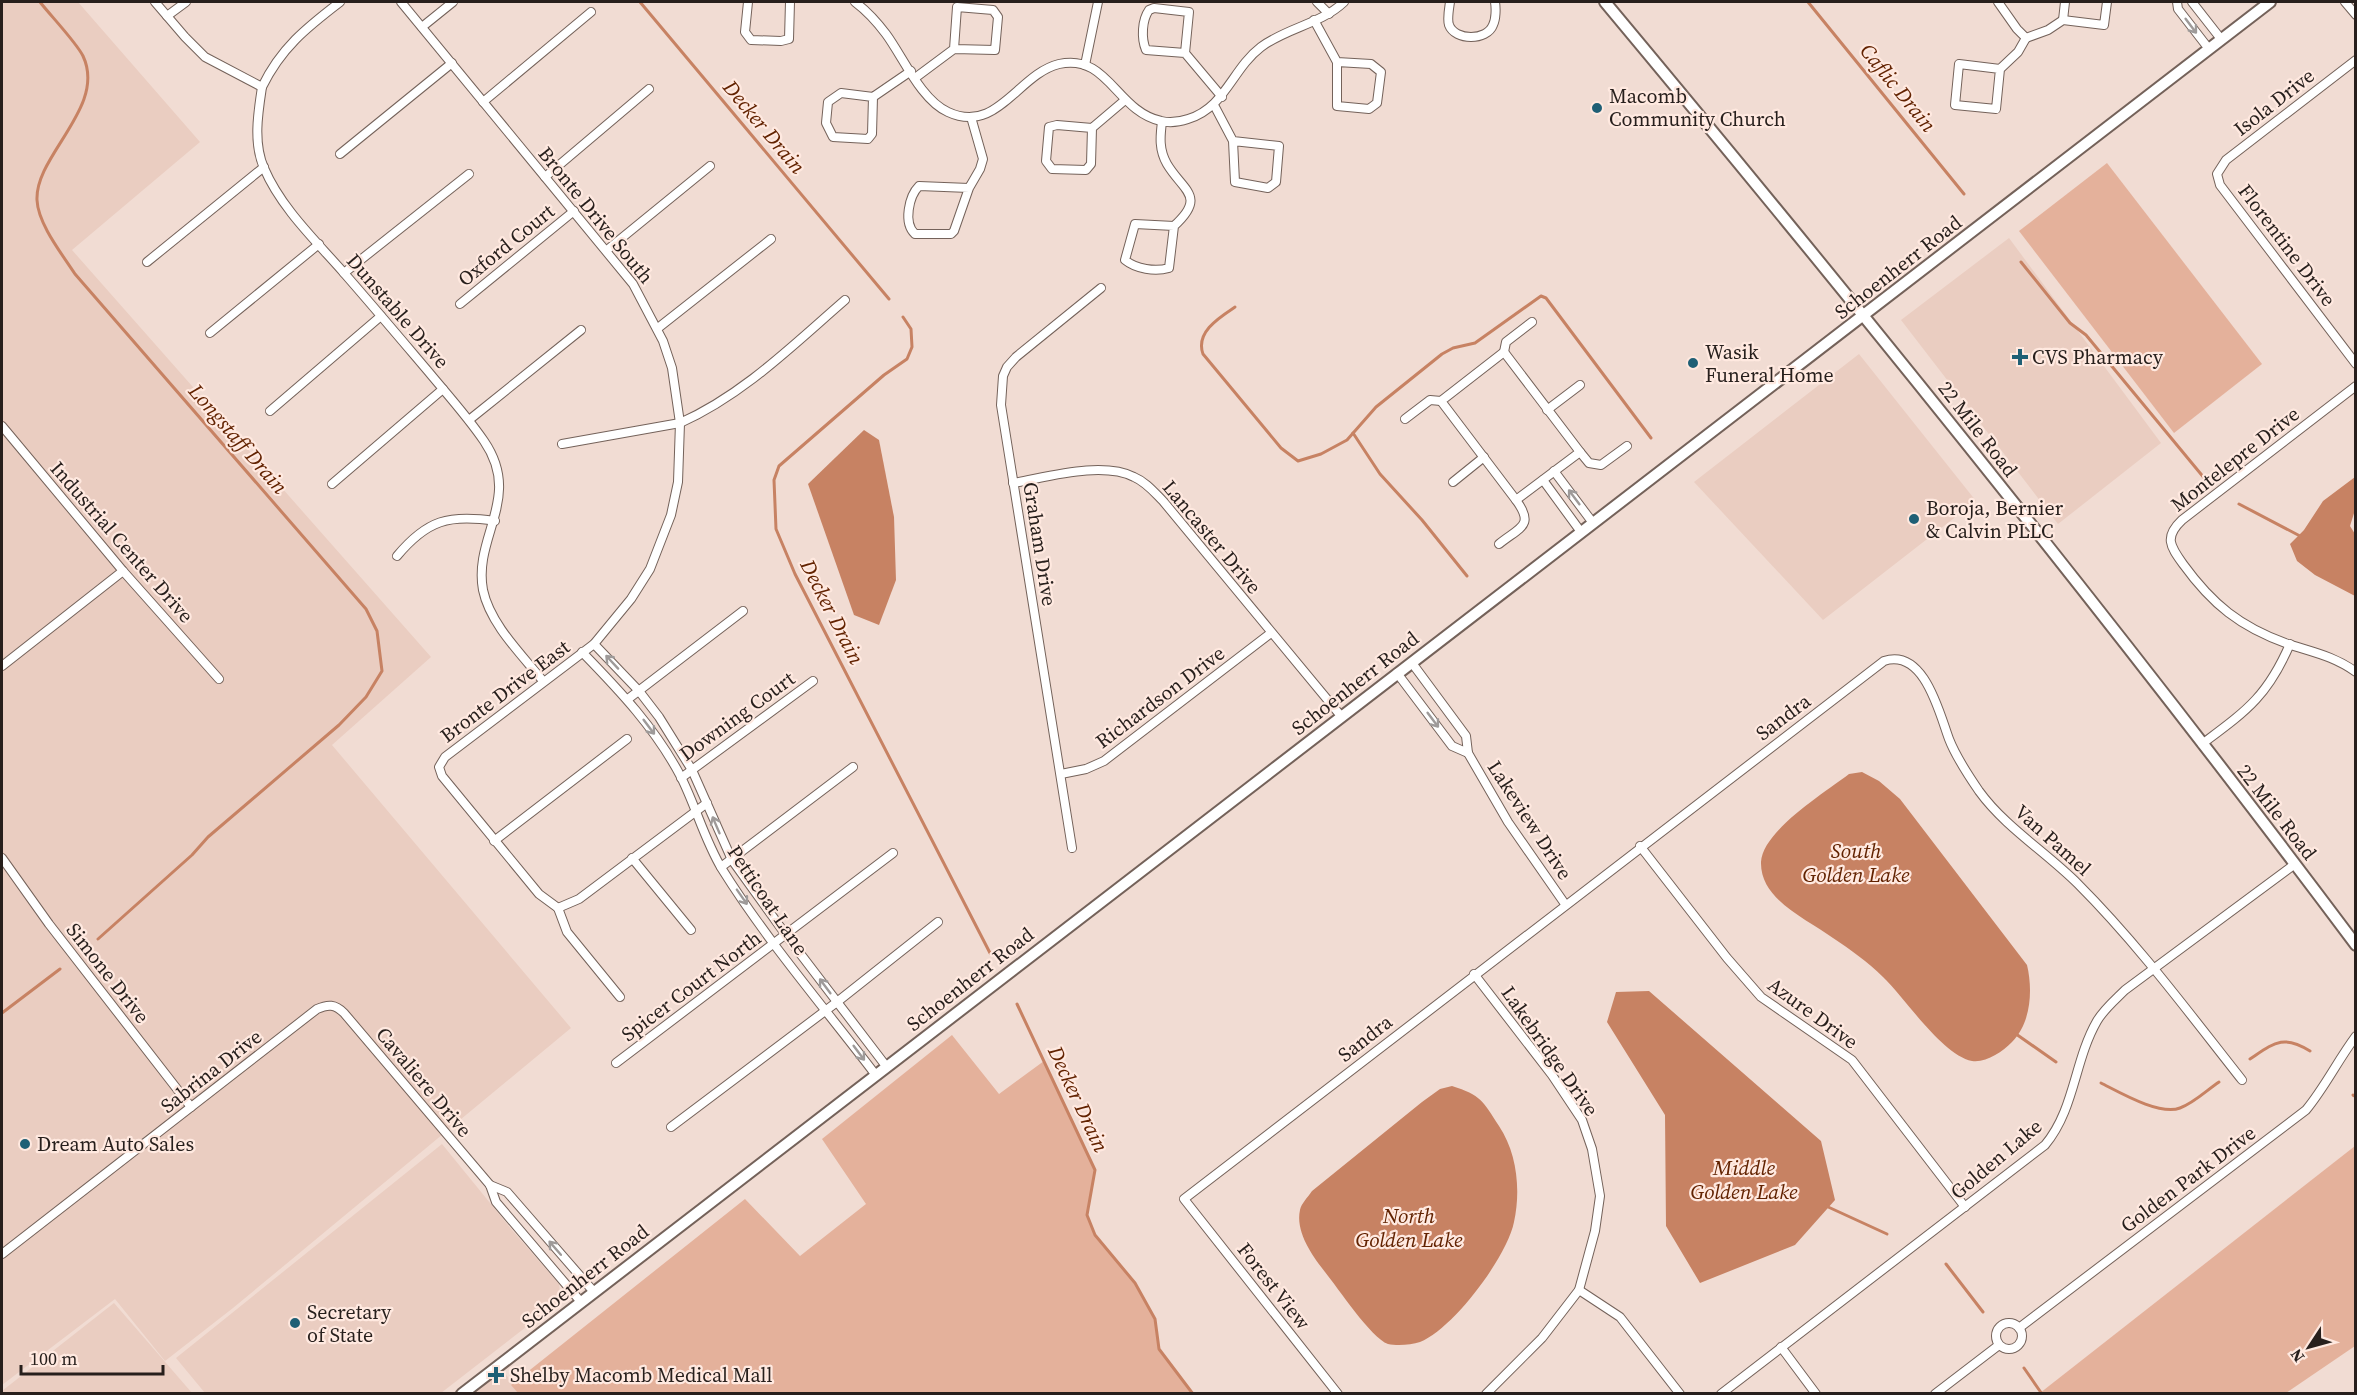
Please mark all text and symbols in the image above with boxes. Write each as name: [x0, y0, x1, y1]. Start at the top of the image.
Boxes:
one-way arrow: [2185, 18, 2198, 34]
water label: Caflic Drain: [1854, 37, 1943, 138]
street label: Isola Drive: [2228, 62, 2320, 142]
water label: Decker Drain: [716, 73, 812, 180]
place label: Macomb Community Church: [1609, 82, 1786, 133]
marker: Macomb Community Church: [1590, 101, 1604, 115]
street label: Bronte Drive South: [532, 140, 660, 290]
street label: Florentine Drive: [2232, 178, 2342, 312]
street label: Oxford Court: [452, 197, 561, 293]
street label: Schoenherr Road: [1829, 208, 1968, 326]
street label: Dunstable Drive: [340, 248, 456, 374]
place label: Wasik Funeral Home: [1705, 338, 1834, 389]
place label: CVS Pharmacy: [2032, 343, 2164, 371]
marker: CVS Pharmacy: [2013, 350, 2027, 364]
marker: Wasik Funeral Home: [1686, 356, 1700, 370]
street label: 22 Mile Road: [1932, 375, 2025, 483]
water label: Longstaff Drain: [182, 376, 295, 500]
street label: Montelepre Drive: [2165, 400, 2305, 518]
street label: Industrial Center Drive: [44, 455, 200, 629]
street label: Lancaster Drive: [1156, 474, 1268, 600]
street label: Graham Drive: [1016, 480, 1064, 608]
one-way arrow: [1567, 489, 1580, 505]
place label: Boroja, Bernier & Calvin PLLC: [1926, 494, 2064, 545]
marker: Boroja, Bernier & Calvin PLLC: [1907, 512, 1921, 526]
water label: Decker Drain: [793, 553, 871, 669]
street label: Schoenherr Road: [1286, 624, 1425, 742]
street label: Bronte Drive East: [434, 633, 576, 749]
street label: Richardson Drive: [1090, 639, 1230, 755]
one-way arrow: [604, 655, 619, 670]
street label: Downing Court: [674, 664, 801, 767]
street label: Sandra: [1750, 687, 1817, 747]
one-way arrow: [1426, 712, 1439, 728]
one-way arrow: [642, 719, 655, 735]
street label: Lakeview Drive: [1481, 755, 1579, 885]
street label: 22 Mile Road: [2231, 758, 2324, 866]
street label: Van Pamel: [2008, 798, 2098, 882]
one-way arrow: [710, 816, 721, 835]
water label: South Golden Lake: [1802, 836, 1910, 889]
street label: Petticoat Lane: [721, 839, 815, 961]
one-way arrow: [736, 889, 748, 905]
street label: Simone Drive: [60, 917, 156, 1029]
street label: Schoenherr Road: [901, 920, 1040, 1038]
street label: Spicer Court North: [615, 924, 767, 1048]
street label: Azure Drive: [1762, 971, 1864, 1055]
one-way arrow: [818, 979, 831, 995]
street label: Lakebridge Drive: [1495, 980, 1605, 1122]
street label: Sandra: [1332, 1007, 1399, 1068]
street label: Cavaliere Drive: [370, 1021, 478, 1143]
street label: Sabrina Drive: [154, 1023, 268, 1119]
water label: Decker Drain: [1041, 1040, 1116, 1157]
one-way arrow: [853, 1045, 866, 1061]
street label: Golden Lake: [1944, 1112, 2048, 1206]
street label: Golden Park Drive: [2115, 1119, 2261, 1239]
place label: Dream Auto Sales: [37, 1130, 194, 1158]
marker: Dream Auto Sales: [18, 1137, 32, 1151]
water label: Middle Golden Lake: [1690, 1153, 1798, 1206]
water label: North Golden Lake: [1355, 1201, 1463, 1254]
street label: Schoenherr Road: [516, 1217, 655, 1335]
street label: Forest View: [1231, 1237, 1317, 1336]
one-way arrow: [549, 1240, 562, 1256]
place label: Secretary of State: [307, 1298, 392, 1349]
marker: Secretary of State: [288, 1316, 302, 1330]
north arrow: [2279, 1317, 2339, 1377]
scale bar: [21, 1338, 164, 1376]
text: N: [2284, 1344, 2309, 1367]
text: 100 m: [30, 1346, 77, 1371]
place label: Shelby Macomb Medical Mall: [510, 1361, 773, 1389]
marker: Shelby Macomb Medical Mall: [487, 1366, 505, 1384]

